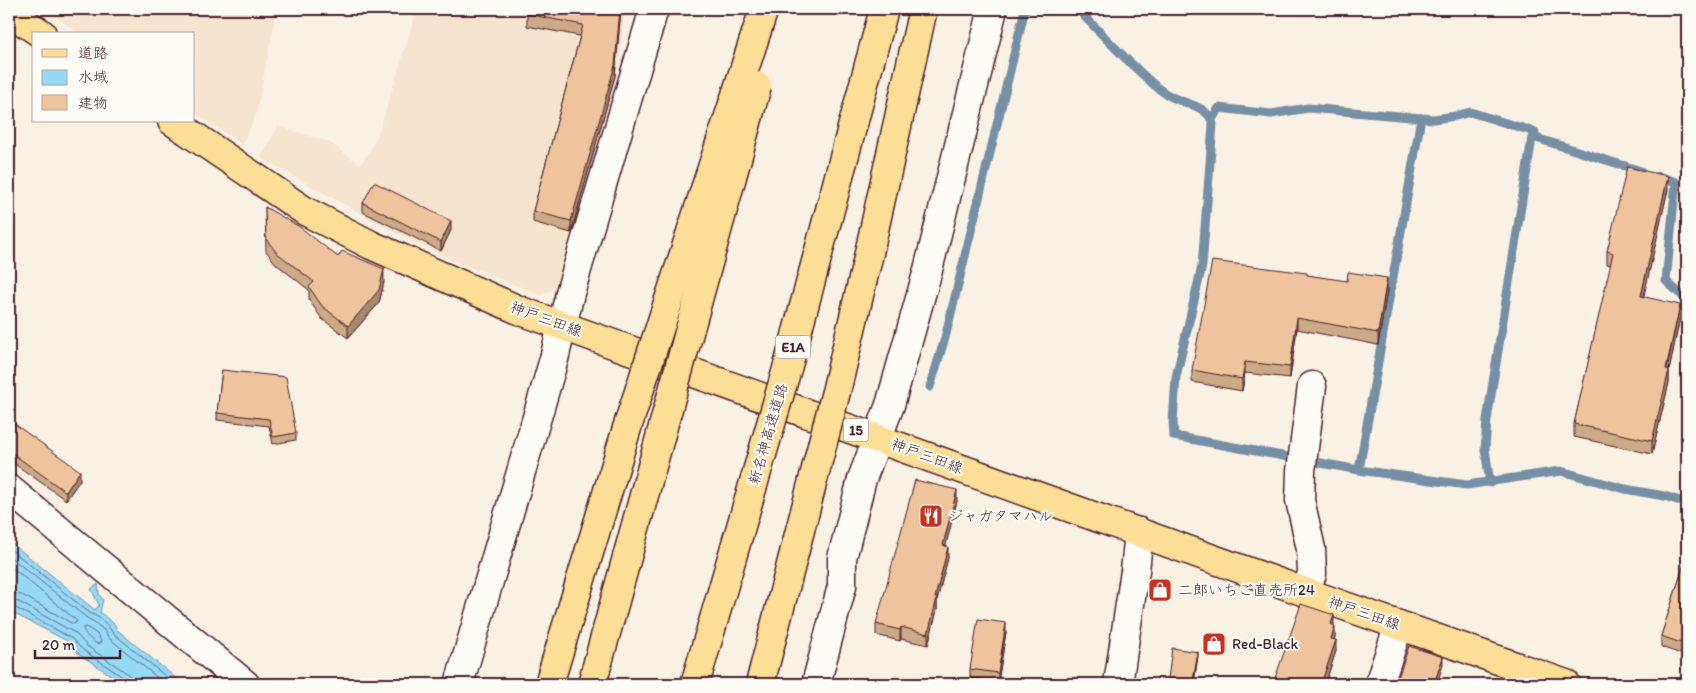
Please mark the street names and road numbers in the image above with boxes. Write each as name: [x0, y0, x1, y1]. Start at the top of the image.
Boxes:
street label: 神戸三田線: [508, 298, 584, 340]
road number: E1A: [776, 336, 810, 358]
street label: 新名神高速道路: [745, 381, 791, 487]
road number: 15: [844, 418, 868, 442]
street label: 神戸三田線: [889, 435, 965, 477]
street label: 神戸三田線: [1326, 592, 1402, 634]

